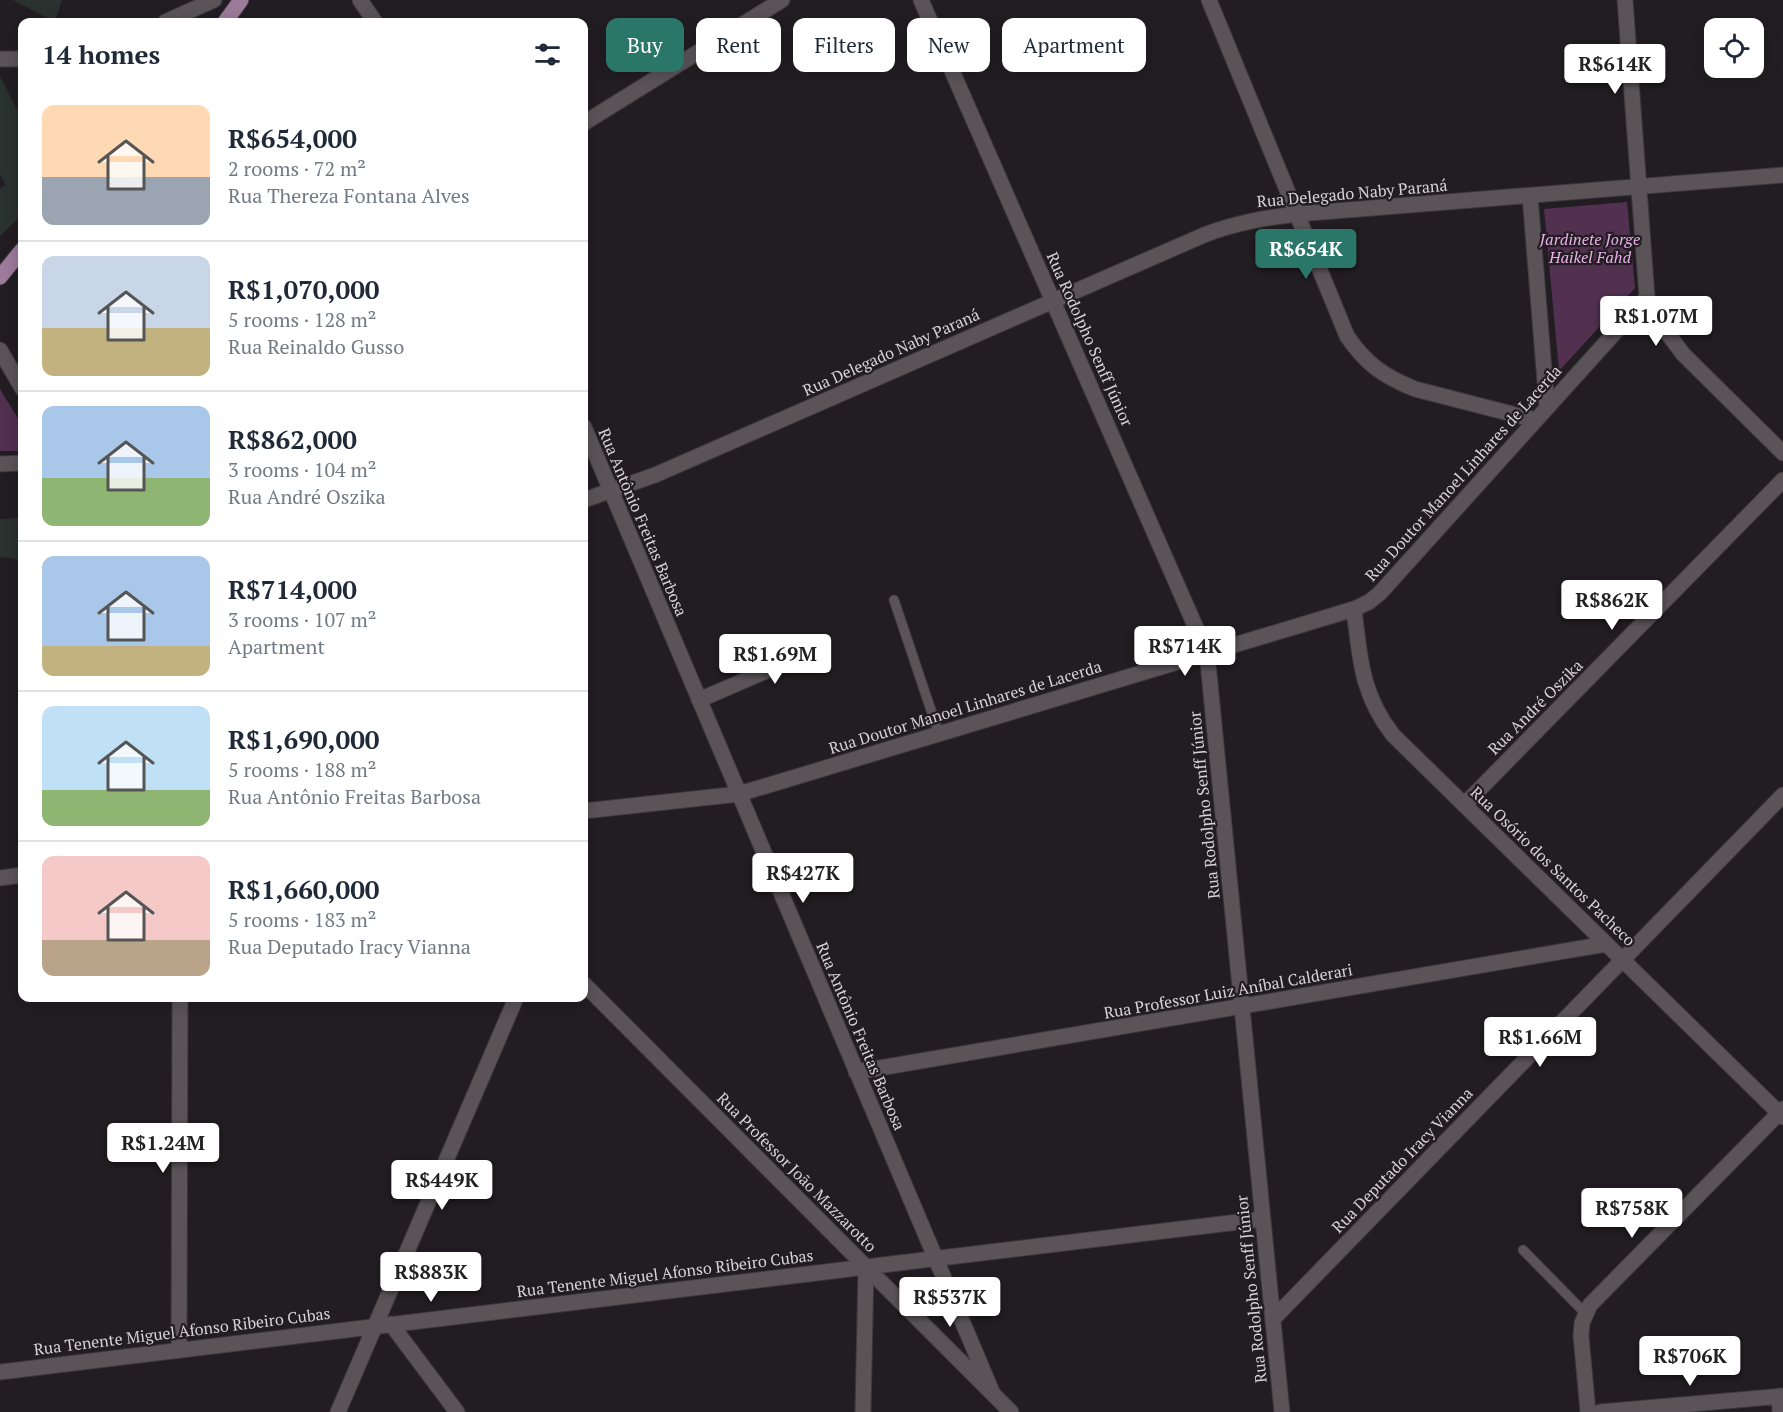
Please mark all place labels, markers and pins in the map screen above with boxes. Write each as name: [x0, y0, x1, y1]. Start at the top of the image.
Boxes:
pin: R$614K: [1566, 44, 1664, 95]
pin: R$654K: [1257, 229, 1355, 280]
pin: R$1.07M: [1601, 296, 1711, 347]
pin: R$862K: [1563, 580, 1661, 631]
pin: R$714K: [1136, 626, 1234, 677]
pin: R$1.69M: [720, 634, 830, 685]
pin: R$427K: [754, 853, 852, 904]
pin: R$1.66M: [1485, 1017, 1595, 1068]
pin: R$1.24M: [108, 1123, 218, 1174]
pin: R$449K: [393, 1160, 491, 1211]
pin: R$758K: [1583, 1188, 1681, 1239]
pin: R$883K: [382, 1252, 480, 1303]
pin: R$537K: [901, 1277, 999, 1328]
pin: R$706K: [1641, 1336, 1739, 1387]

